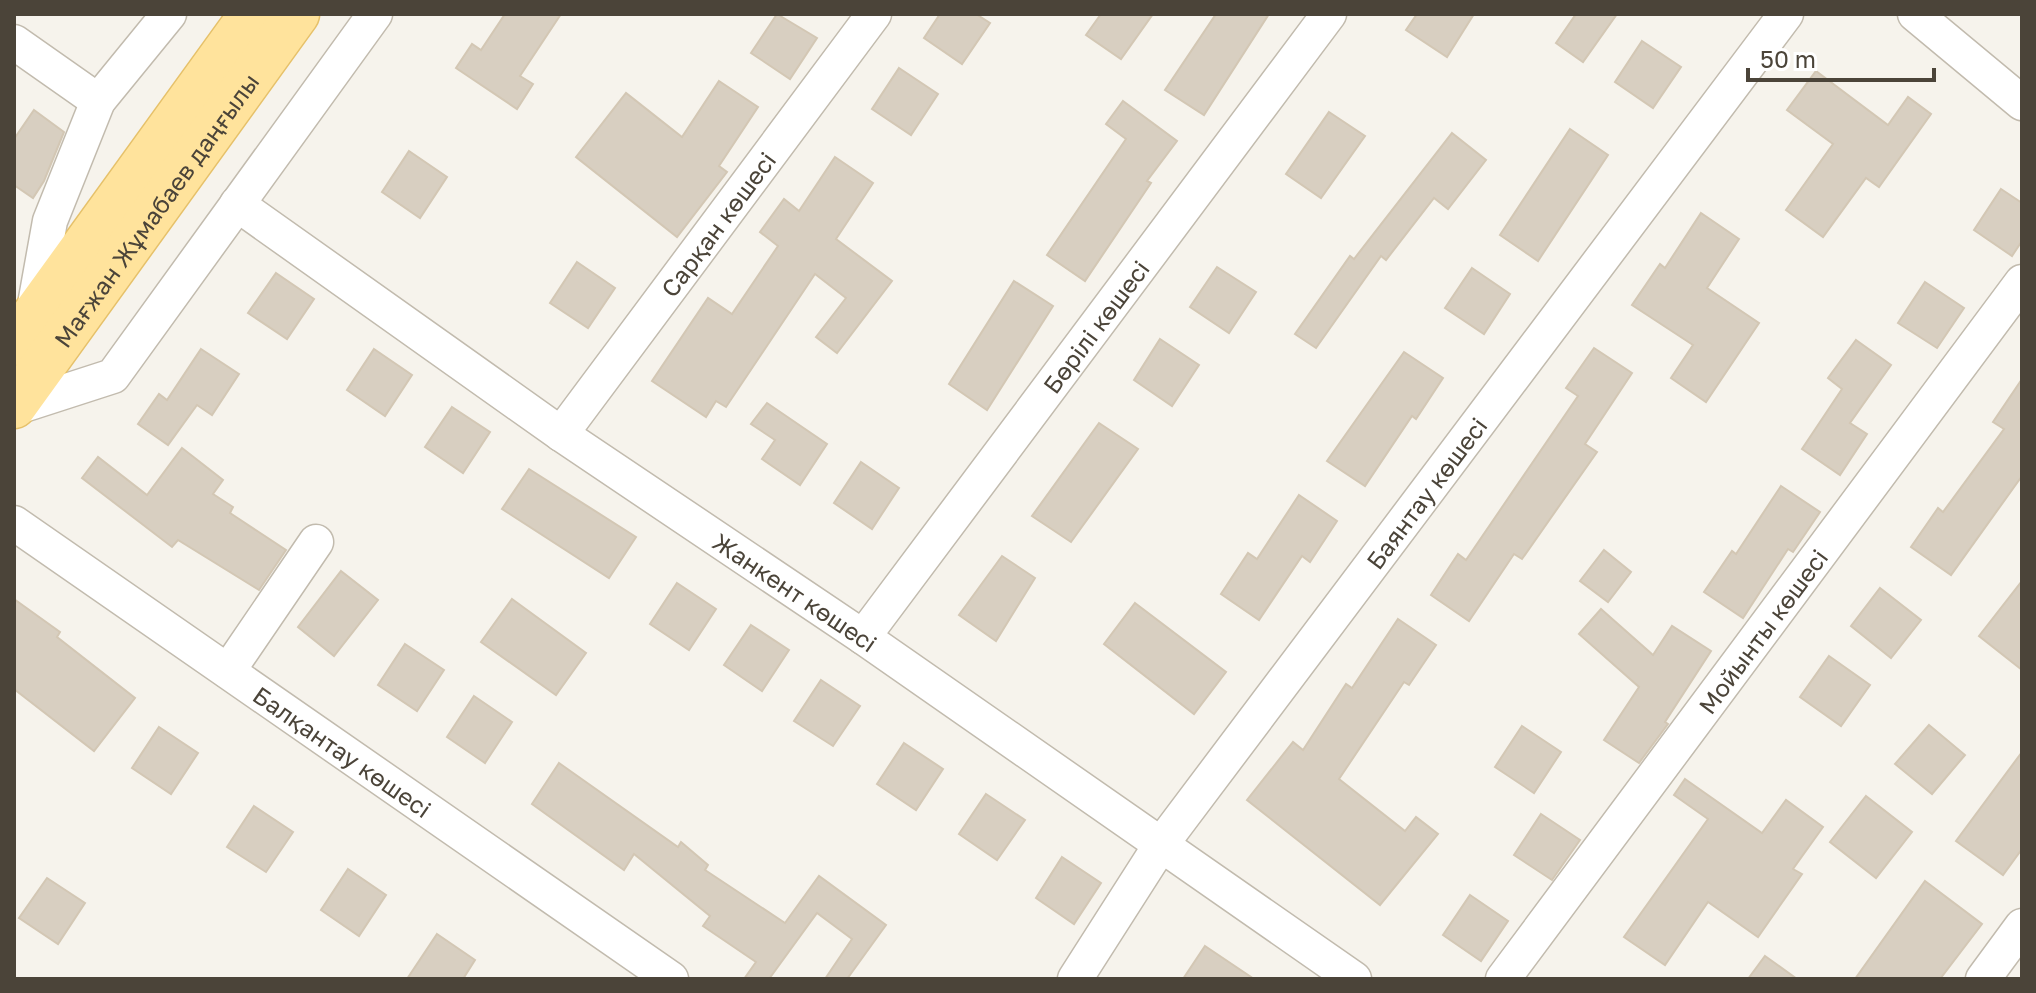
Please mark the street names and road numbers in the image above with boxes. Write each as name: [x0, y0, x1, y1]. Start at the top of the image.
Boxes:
street label: Мағжан Жұмабаев даңғылы: [47, 67, 264, 352]
street label: Сарқан көшесі: [654, 146, 781, 302]
street label: Бөрілі көшесі: [1036, 254, 1155, 399]
street label: Баянтау көшесі: [1359, 411, 1492, 574]
street label: Жанкент көшесі: [708, 526, 883, 657]
street label: Мойынты көшесі: [1692, 543, 1833, 719]
street label: Балқантау көшесі: [248, 679, 437, 823]

